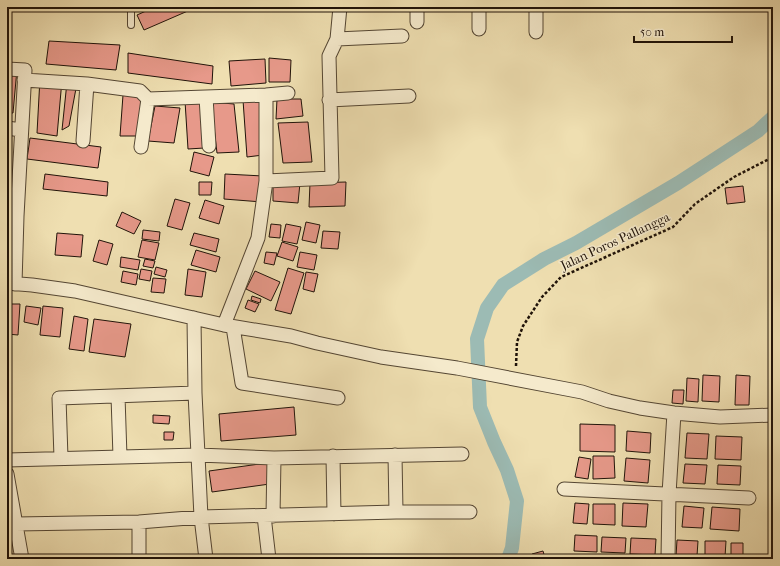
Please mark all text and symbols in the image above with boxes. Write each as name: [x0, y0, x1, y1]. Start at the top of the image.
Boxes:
scale bar: [634, 18, 732, 44]
text: 50 m: [640, 25, 664, 39]
street label: Jalan Poros Pallangga: [557, 209, 673, 273]

